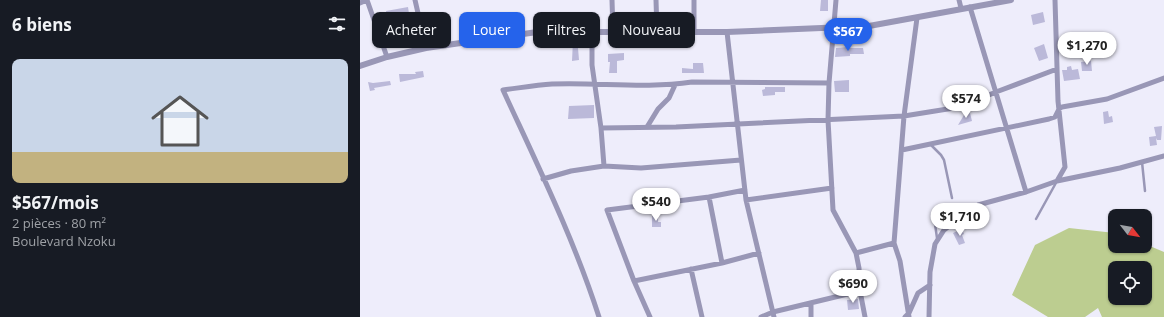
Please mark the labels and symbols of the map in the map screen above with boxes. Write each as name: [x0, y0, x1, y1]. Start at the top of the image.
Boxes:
pin: $567: [824, 18, 872, 52]
pin: $1,270: [1054, 32, 1120, 66]
pin: $574: [942, 85, 990, 119]
pin: $540: [632, 188, 680, 222]
pin: $1,710: [927, 203, 993, 237]
north arrow: [1108, 209, 1152, 253]
pin: $690: [829, 270, 877, 304]

